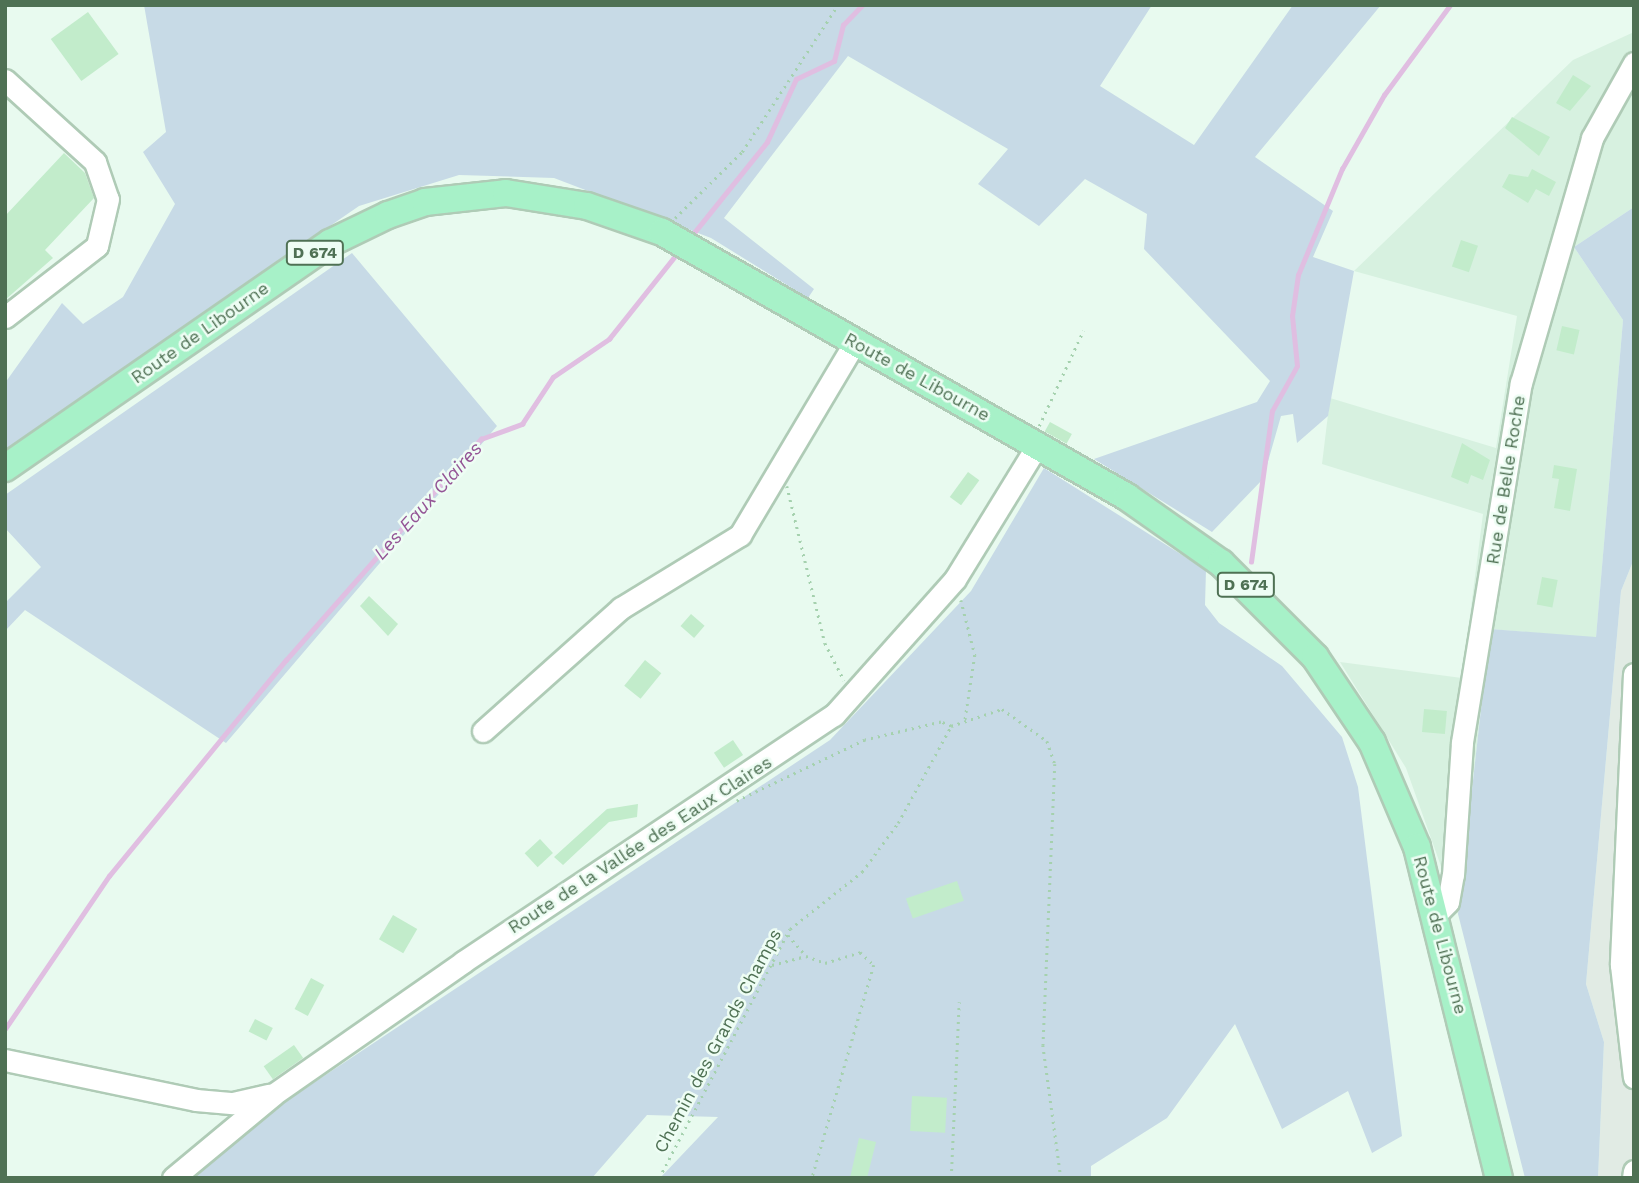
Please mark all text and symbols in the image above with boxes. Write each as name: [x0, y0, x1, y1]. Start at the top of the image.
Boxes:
road number: D 674: [285, 241, 345, 266]
street label: Route de Libourne: [127, 277, 273, 389]
street label: Route de Libourne: [840, 328, 994, 426]
street label: Rue de Belle Roche: [1482, 394, 1530, 566]
water label: Les Eaux Claires: [369, 437, 487, 565]
road number: D 674: [1216, 572, 1276, 598]
street label: Route de la Vallée des Eaux Claires: [503, 751, 777, 939]
street label: Route de Libourne: [1408, 853, 1472, 1017]
street label: Chemin des Grands Champs: [650, 925, 786, 1157]

